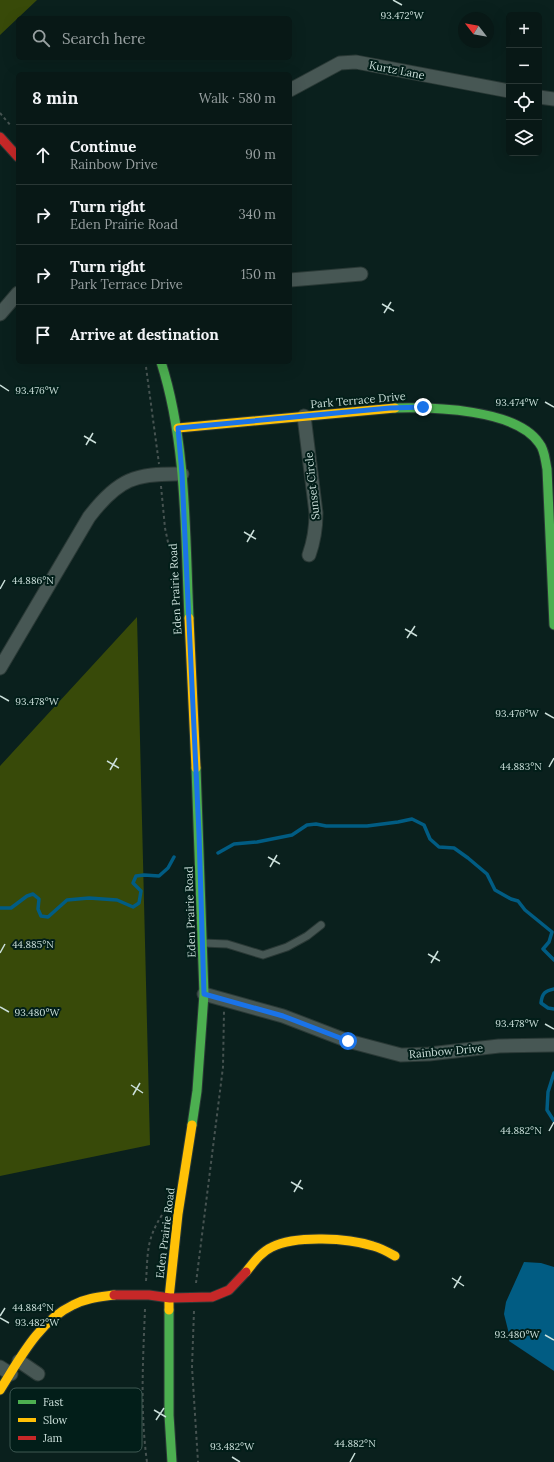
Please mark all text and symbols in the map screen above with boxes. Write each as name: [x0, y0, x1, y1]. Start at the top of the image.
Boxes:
text: 93.472°W: [380, 9, 425, 22]
north arrow: [458, 12, 494, 48]
map controls: [506, 12, 542, 156]
button: +: [506, 12, 542, 48]
search box: [16, 16, 292, 60]
icon: search: [30, 27, 52, 49]
text: Search here: [62, 29, 145, 48]
button: −: [506, 48, 542, 84]
street label: Kurtz Lane: [368, 58, 426, 82]
button: locate: [506, 84, 542, 120]
text: 8 min: [32, 87, 78, 109]
text: Walk · 580 m: [199, 90, 276, 107]
button: layers: [506, 120, 542, 156]
text: Continue: [70, 137, 136, 156]
icon: ahead: [32, 144, 54, 166]
text: 90 m: [245, 146, 276, 163]
text: Rainbow Drive: [70, 156, 158, 173]
text: Turn right: [70, 197, 146, 216]
icon: right: [32, 204, 54, 226]
text: 340 m: [239, 206, 276, 223]
text: Eden Prairie Road: [70, 216, 178, 233]
text: Turn right: [70, 257, 146, 276]
icon: right: [32, 264, 54, 286]
text: 150 m: [241, 266, 276, 283]
text: Park Terrace Drive: [70, 276, 183, 293]
icon: arrive: [32, 324, 54, 346]
text: Arrive at destination: [70, 325, 219, 344]
text: 93.476°W: [15, 384, 60, 397]
street label: Park Terrace Drive: [310, 389, 406, 411]
text: 93.474°W: [496, 396, 540, 409]
route end: [414, 398, 432, 416]
street label: Sunset Circle: [301, 452, 323, 520]
street label: Eden Prairie Road: [166, 543, 184, 635]
text: 44.886°N: [12, 574, 54, 587]
text: 93.478°W: [15, 695, 60, 708]
text: 93.476°W: [495, 707, 540, 720]
text: 44.883°N: [500, 760, 542, 773]
street label: Eden Prairie Road: [181, 866, 199, 958]
text: 44.885°N: [12, 938, 54, 951]
text: 93.480°W: [14, 1006, 61, 1019]
text: 93.478°W: [495, 1017, 540, 1030]
route start: [339, 1032, 357, 1050]
street label: Rainbow Drive: [408, 1041, 484, 1061]
text: 44.882°N: [500, 1124, 542, 1137]
street label: Eden Prairie Road: [152, 1186, 178, 1279]
text: 44.884°N: [12, 1301, 54, 1314]
text: 93.482°W: [15, 1316, 60, 1329]
text: 93.480°W: [494, 1328, 541, 1341]
legend: [10, 1388, 142, 1452]
text: Fast: [43, 1395, 64, 1409]
text: Slow: [43, 1413, 68, 1427]
text: Jam: [42, 1431, 63, 1445]
text: 44.882°N: [334, 1437, 376, 1450]
text: 93.482°W: [210, 1440, 255, 1453]

